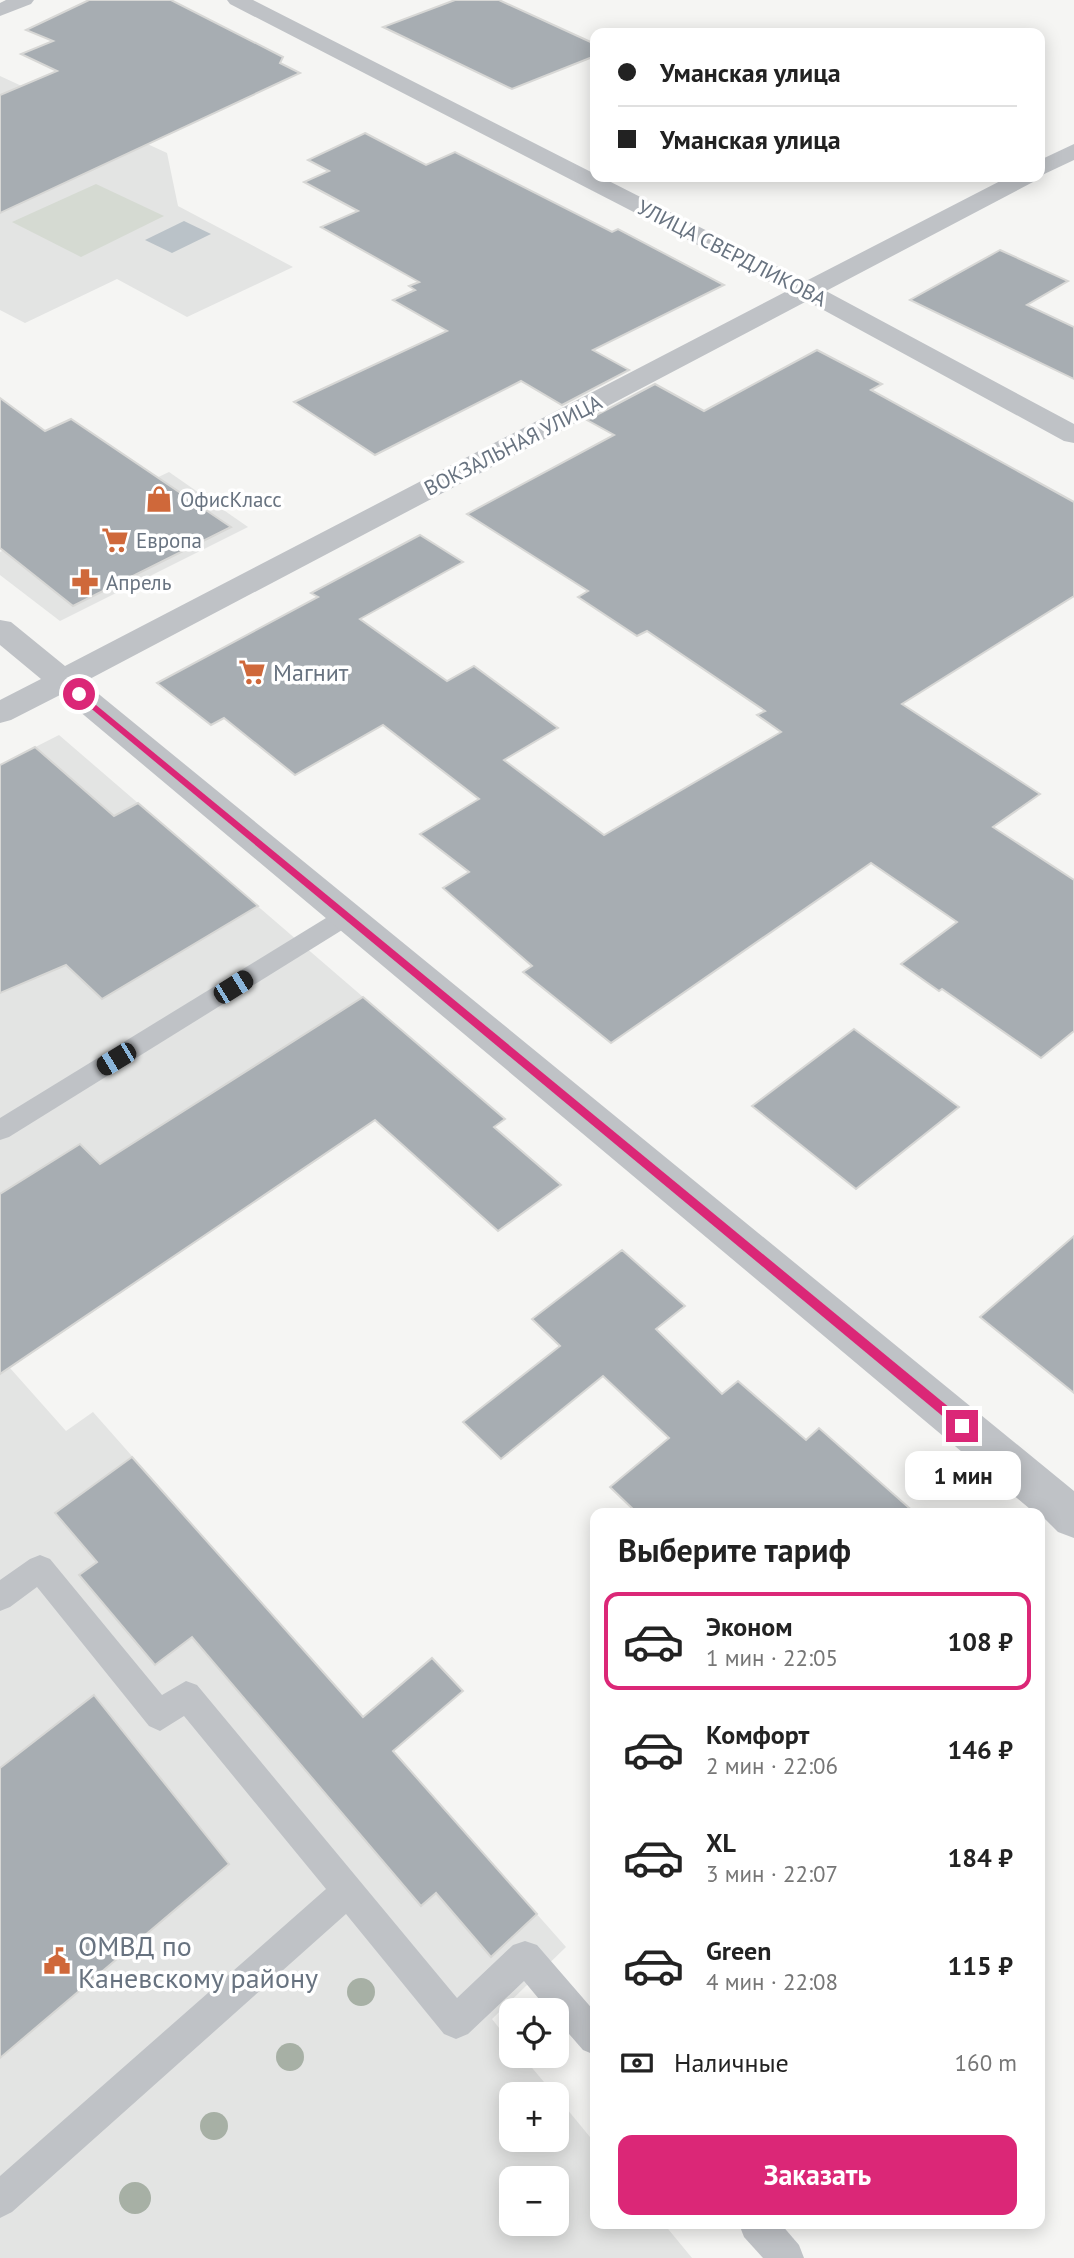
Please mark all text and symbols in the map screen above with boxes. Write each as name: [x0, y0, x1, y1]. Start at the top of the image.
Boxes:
text: Уманская улица: [660, 56, 841, 89]
text: Уманская улица: [660, 123, 841, 156]
street label: УЛИЦА СВЕРДЛИКОВА: [633, 194, 832, 313]
street label: ВОКЗАЛЬНАЯ УЛИЦА: [419, 388, 607, 502]
shop icon: ОфисКласс: [144, 484, 174, 514]
place label: ОфисКласс: [180, 486, 282, 513]
supermarket icon: Европа: [100, 525, 130, 555]
place label: Европа: [136, 527, 202, 554]
pharmacy icon: Апрель: [70, 567, 100, 597]
place label: Апрель: [106, 569, 172, 596]
supermarket icon: Магнит: [237, 657, 267, 687]
place label: Магнит: [273, 657, 349, 688]
route start: [63, 678, 95, 710]
car: [210, 967, 257, 1007]
car: [93, 1039, 140, 1079]
route end: [946, 1410, 978, 1442]
callout: 1 мин: [904, 1450, 1020, 1500]
text: 1 мин: [933, 1461, 993, 1490]
text: Выберите тариф: [618, 1529, 851, 1571]
icon: car: [622, 1610, 685, 1673]
text: Эконом: [706, 1610, 793, 1643]
text: 108 ₽: [947, 1625, 1013, 1658]
text: 1 мин · 22:05: [706, 1643, 838, 1672]
icon: car: [622, 1718, 685, 1781]
text: Комфорт: [706, 1718, 809, 1751]
text: 146 ₽: [947, 1733, 1013, 1766]
text: 2 мин · 22:06: [706, 1751, 838, 1780]
icon: car: [622, 1826, 685, 1889]
text: XL: [706, 1826, 736, 1859]
text: 184 ₽: [947, 1841, 1013, 1874]
text: 3 мин · 22:07: [706, 1859, 838, 1888]
place label: ОМВД по Каневскому району: [78, 1927, 318, 1996]
icon: car: [622, 1934, 685, 1997]
text: Green: [706, 1934, 771, 1967]
public building icon: ОМВД по Каневскому району: [42, 1946, 72, 1976]
text: 115 ₽: [947, 1949, 1013, 1982]
text: 4 мин · 22:08: [706, 1967, 838, 1996]
map controls: [499, 1998, 569, 2236]
button: locate: [499, 1998, 569, 2068]
icon: cash: [618, 2044, 656, 2082]
text: Наличные: [674, 2046, 789, 2079]
text: 160 m: [955, 2048, 1017, 2077]
button: +: [499, 2082, 569, 2152]
button: Заказать: [618, 2135, 1017, 2215]
button: −: [499, 2166, 569, 2236]

